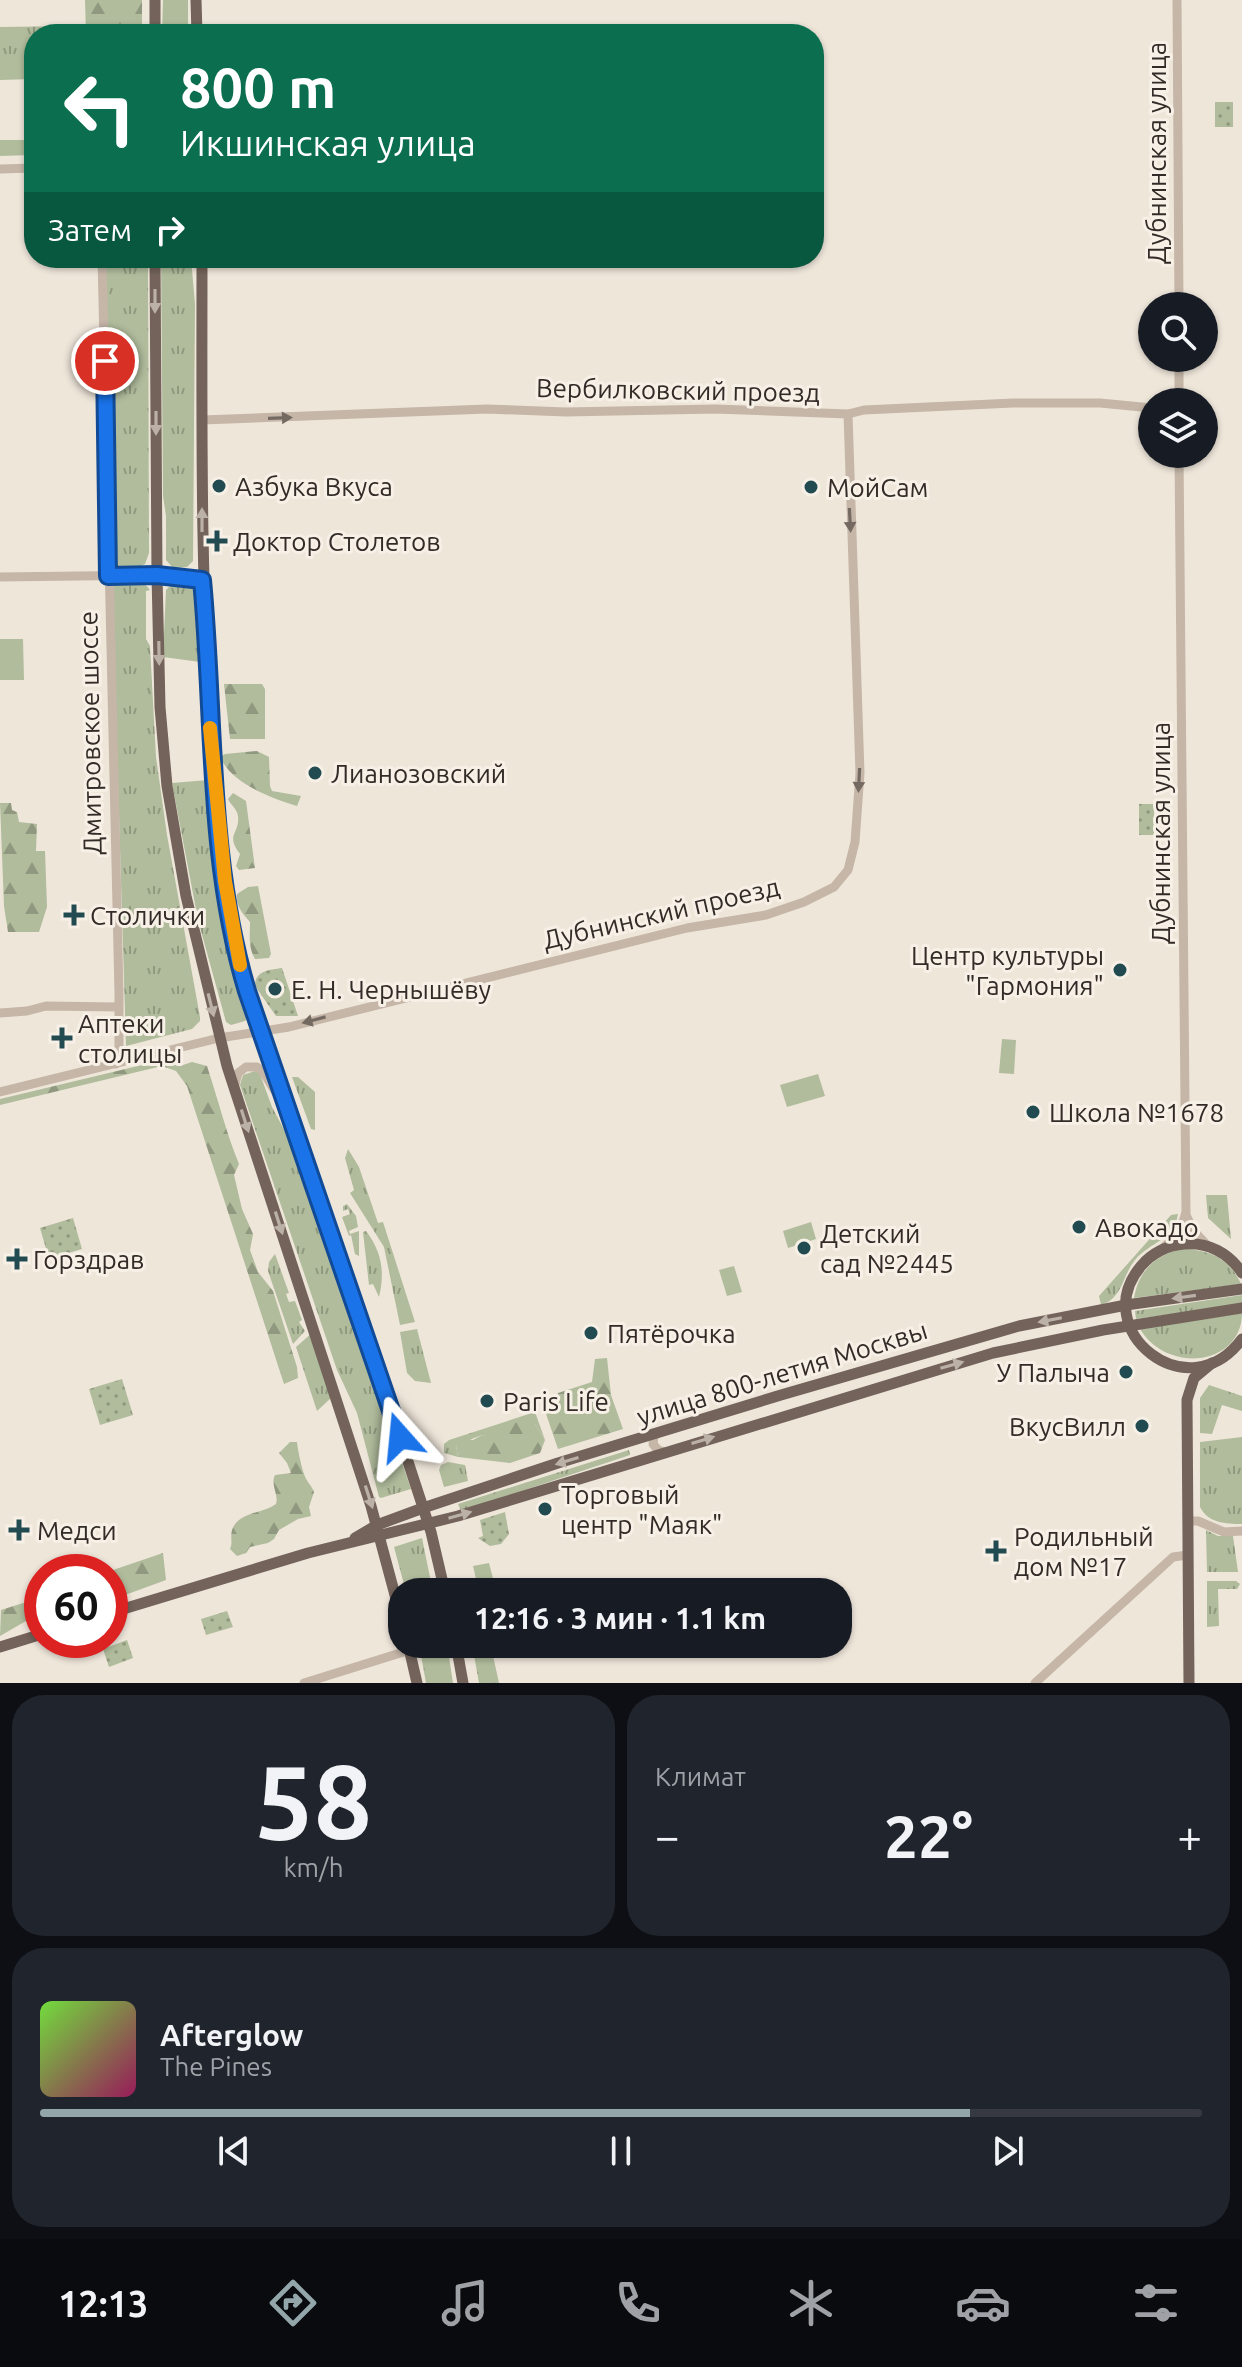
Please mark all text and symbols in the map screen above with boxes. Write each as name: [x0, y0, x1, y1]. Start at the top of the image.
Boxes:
street label: Дубнинская улица: [1142, 42, 1171, 264]
icon: left: [48, 56, 152, 160]
text: 800 m: [180, 56, 336, 119]
text: Икшинская улица: [180, 122, 476, 163]
icon: right: [148, 208, 192, 252]
text: Затем: [48, 213, 132, 247]
one-way arrow: [149, 289, 161, 314]
map controls: [1138, 292, 1218, 468]
button: search: [1138, 292, 1218, 372]
pin: [71, 327, 139, 395]
icon: arrive: [83, 339, 127, 383]
street label: Вербилковский проезд: [536, 373, 820, 407]
button: layers: [1138, 388, 1218, 468]
one-way arrow: [150, 411, 162, 436]
one-way arrow: [268, 412, 293, 424]
place label: Азбука Вкуса: [235, 472, 393, 501]
place label: МойСам: [827, 473, 928, 502]
marker: Азбука Вкуса: [210, 477, 228, 495]
marker: МойСам: [802, 478, 820, 496]
one-way arrow: [196, 507, 208, 532]
one-way arrow: [844, 508, 857, 533]
place label: Доктор Столетов: [233, 527, 441, 556]
marker: Доктор Столетов: [208, 532, 226, 550]
street label: Дмитровское шоссе: [73, 611, 107, 855]
one-way arrow: [153, 641, 165, 666]
street label: Дубнинская улица: [1146, 722, 1175, 944]
place label: Лианозовский: [331, 759, 506, 788]
marker: Лианозовский: [306, 764, 324, 782]
one-way arrow: [852, 768, 865, 793]
street label: Дубнинский проезд: [540, 872, 782, 954]
place label: Столички: [90, 901, 205, 930]
marker: Столички: [65, 906, 83, 924]
place label: Центр культуры "Гармония": [911, 941, 1104, 1000]
marker: Центр культуры "Гармония": [1111, 961, 1129, 979]
place label: Е. Н. Чернышёву: [291, 975, 491, 1004]
marker: Е. Н. Чернышёву: [266, 980, 284, 998]
one-way arrow: [205, 993, 217, 1018]
place label: Аптеки столицы: [78, 1009, 182, 1068]
one-way arrow: [301, 1015, 326, 1027]
marker: Аптеки столицы: [53, 1029, 71, 1047]
place label: Школа №1678: [1049, 1098, 1224, 1127]
marker: Школа №1678: [1024, 1103, 1042, 1121]
one-way arrow: [240, 1109, 252, 1133]
one-way arrow: [274, 1212, 286, 1236]
place label: Авокадо: [1095, 1213, 1199, 1242]
marker: Авокадо: [1070, 1218, 1088, 1236]
place label: Детский сад №2445: [820, 1219, 954, 1278]
marker: Детский сад №2445: [795, 1239, 813, 1257]
place label: Горздрав: [33, 1245, 144, 1274]
marker: Горздрав: [8, 1250, 26, 1268]
one-way arrow: [1171, 1291, 1196, 1304]
one-way arrow: [1037, 1314, 1062, 1327]
street label: улица 800-летия Москвы: [633, 1315, 931, 1431]
place label: Пятёрочка: [607, 1319, 736, 1348]
marker: Пятёрочка: [582, 1324, 600, 1342]
one-way arrow: [940, 1358, 964, 1371]
place label: У Палыча: [997, 1358, 1110, 1387]
marker: У Палыча: [1117, 1363, 1135, 1381]
place label: Paris Life: [503, 1387, 609, 1416]
marker: Paris Life: [478, 1392, 496, 1410]
position arrow: [358, 1395, 442, 1479]
place label: ВкусВилл: [1009, 1412, 1126, 1441]
marker: ВкусВилл: [1133, 1417, 1151, 1435]
one-way arrow: [691, 1433, 715, 1446]
one-way arrow: [554, 1455, 578, 1467]
place label: Торговый центр "Маяк": [561, 1480, 723, 1539]
one-way arrow: [363, 1485, 375, 1509]
marker: Торговый центр "Маяк": [536, 1500, 554, 1518]
one-way arrow: [449, 1508, 473, 1521]
place label: Медси: [37, 1516, 117, 1545]
marker: Медси: [8, 1519, 30, 1541]
place label: Родильный дом №17: [1014, 1522, 1154, 1581]
marker: Родильный дом №17: [985, 1540, 1007, 1562]
speed limit sign: 60: [24, 1554, 128, 1658]
text: 12:16 · 3 мин · 1.1 km: [474, 1601, 766, 1635]
text: 58: [255, 1742, 372, 1859]
text: Климат: [655, 1762, 746, 1791]
text: 22°: [884, 1802, 973, 1869]
text: −: [655, 1811, 680, 1860]
text: +: [1177, 1811, 1202, 1860]
text: km/h: [283, 1853, 344, 1882]
text: Afterglow: [160, 2018, 303, 2052]
text: The Pines: [160, 2052, 272, 2081]
icon: previous: [212, 2129, 256, 2173]
icon: pause: [599, 2129, 643, 2173]
icon: next: [986, 2129, 1030, 2173]
icon: directions: [265, 2275, 321, 2331]
icon: music: [437, 2275, 493, 2331]
icon: phone: [610, 2275, 666, 2331]
icon: climate: [783, 2275, 839, 2331]
icon: car: [955, 2275, 1011, 2331]
icon: filters: [1128, 2275, 1184, 2331]
text: 12:13: [58, 2283, 148, 2324]

